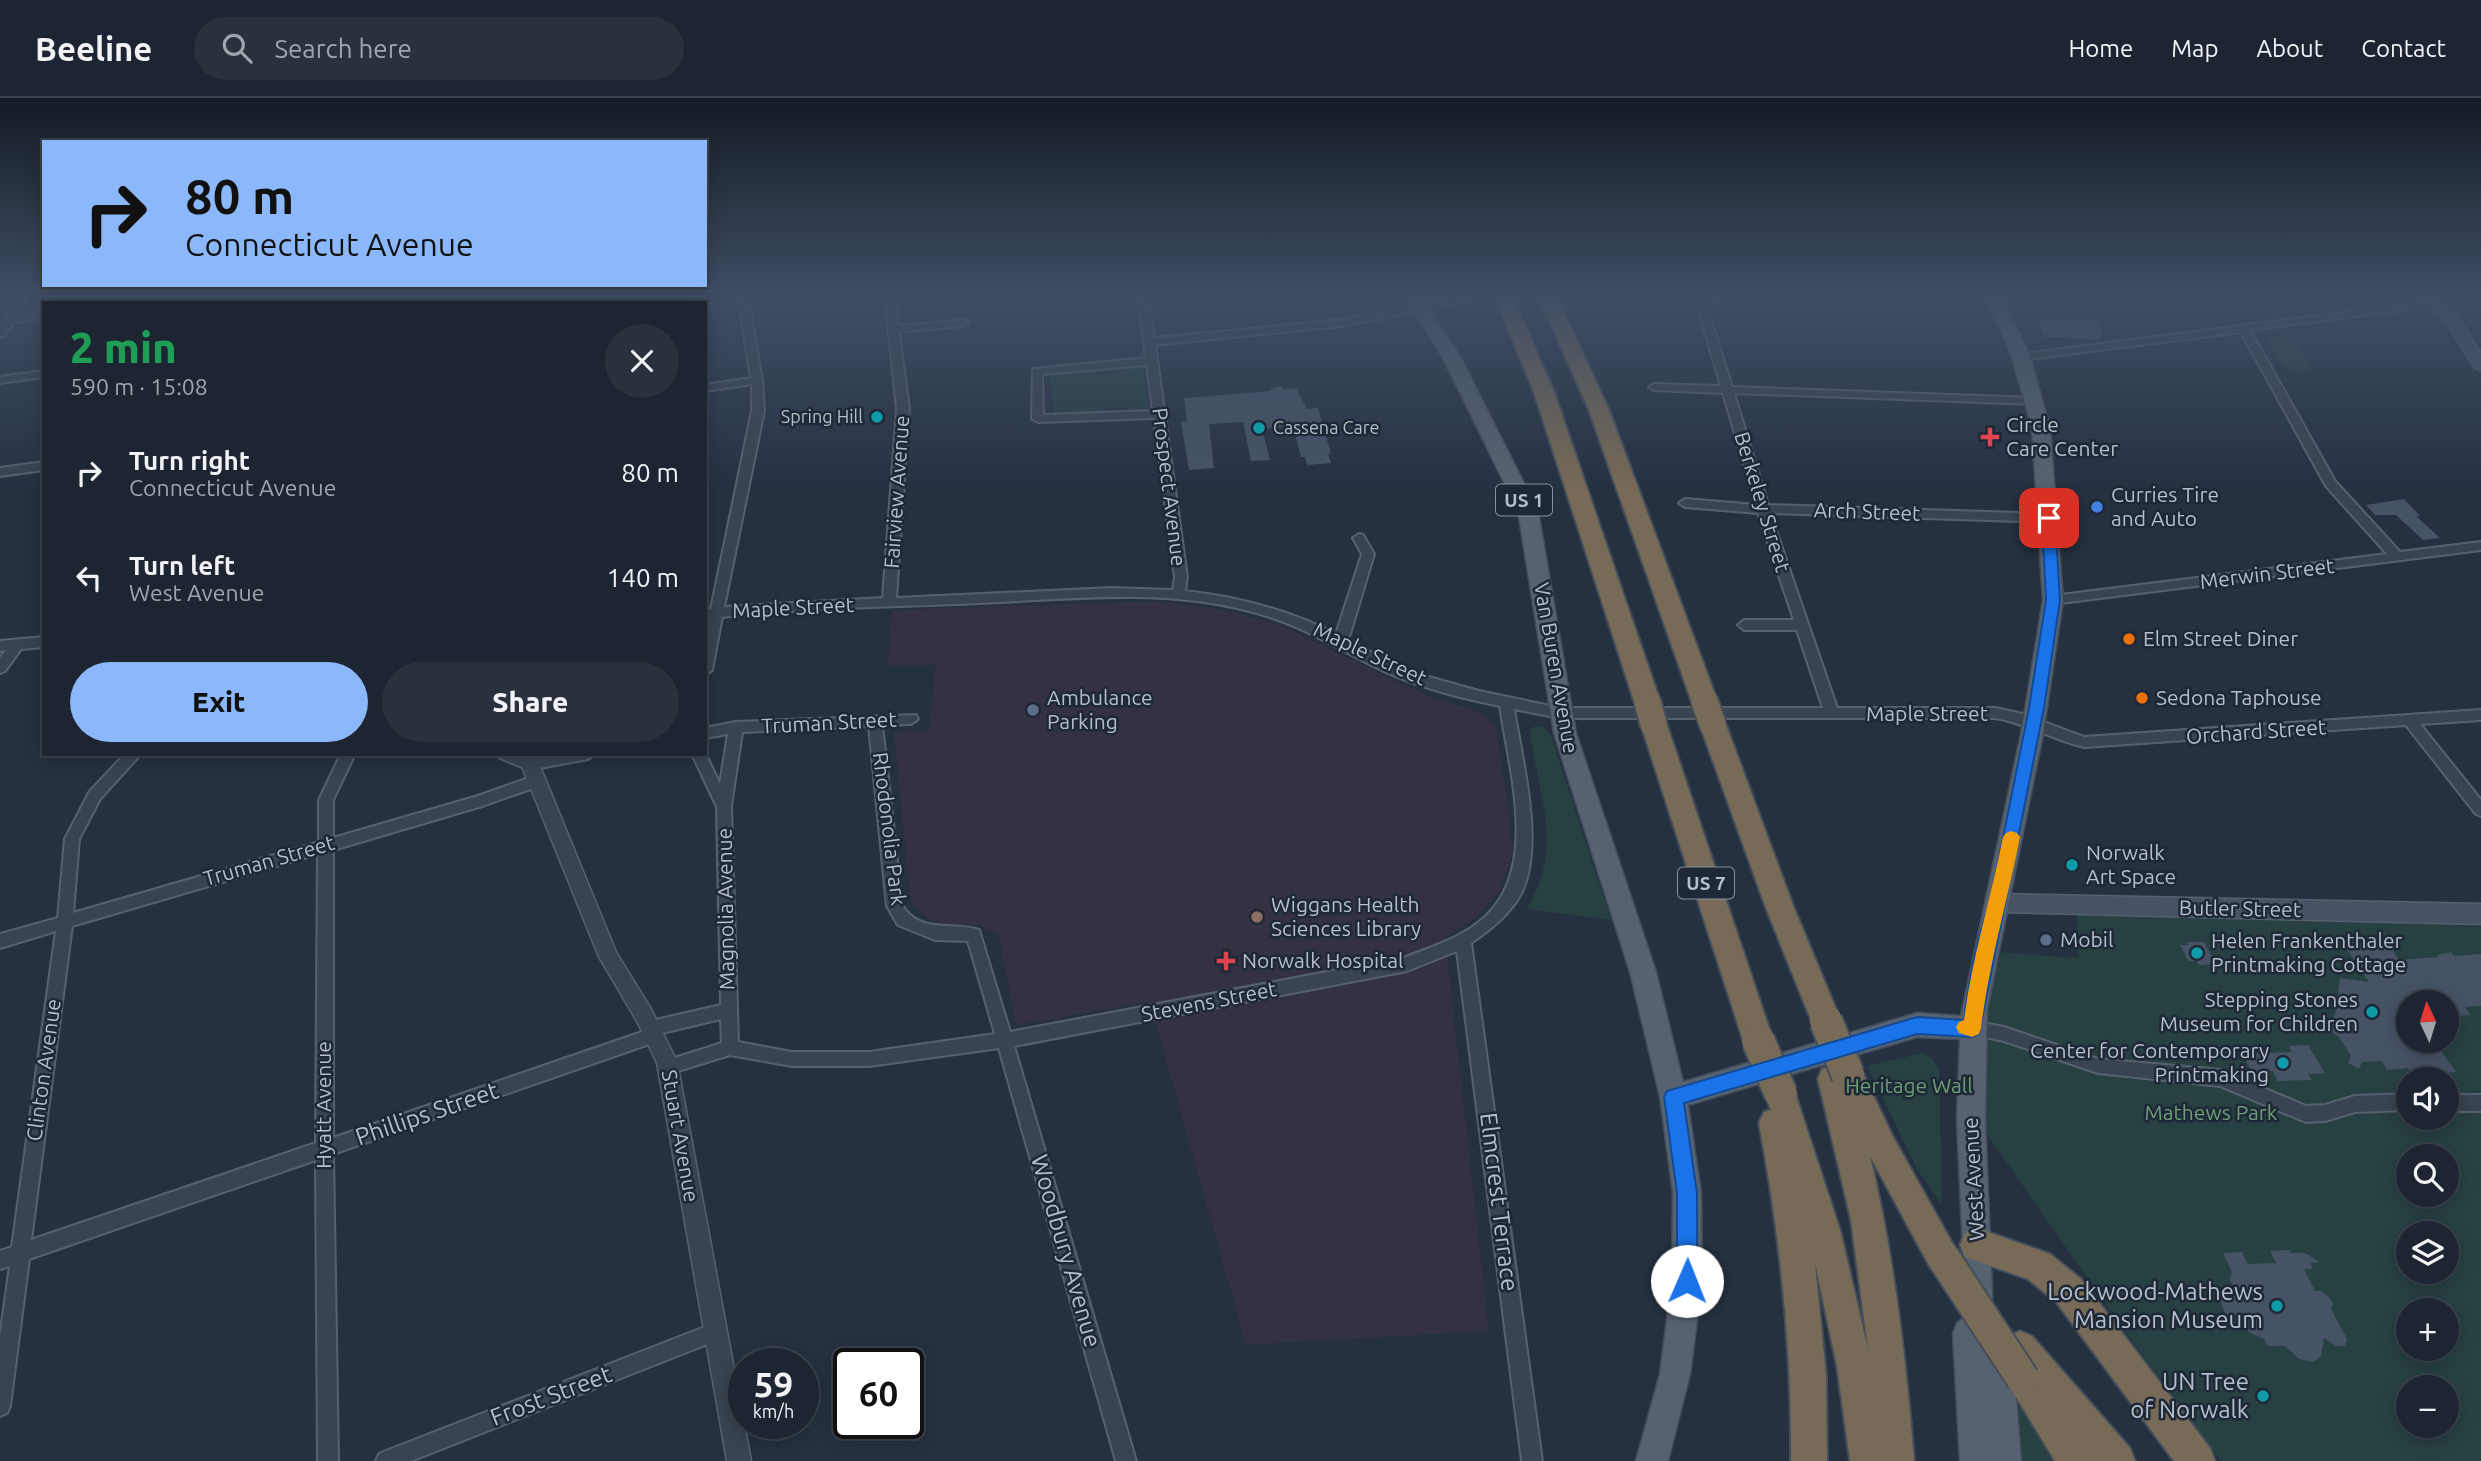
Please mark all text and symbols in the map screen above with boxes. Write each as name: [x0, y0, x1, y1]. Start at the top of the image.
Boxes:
search box: [194, 17, 684, 80]
icon: search: [218, 29, 256, 67]
text: Beeline: [35, 30, 152, 67]
text: Search here: [274, 34, 412, 63]
text: Home: [2068, 35, 2133, 62]
text: Map: [2171, 35, 2218, 62]
text: About: [2256, 35, 2323, 62]
text: Contact: [2361, 35, 2446, 62]
icon: right: [70, 168, 161, 259]
text: 80 m: [185, 168, 294, 223]
text: Connecticut Avenue: [185, 226, 474, 262]
text: 2 min: [70, 324, 177, 371]
button: close: [605, 324, 679, 398]
text: 590 m · 15:08: [70, 374, 208, 399]
place label: Spring Hill: [781, 406, 863, 426]
street label: Prospect Avenue: [1148, 406, 1192, 567]
marker: Spring Hill: [869, 409, 885, 425]
place label: Circle Care Center: [2006, 412, 2118, 460]
street label: Fairview Avenue: [879, 415, 913, 569]
place label: Cassena Care: [1273, 417, 1380, 437]
marker: Cassena Care: [1251, 420, 1267, 436]
marker: Circle Care Center: [1980, 427, 2000, 447]
street label: Berkeley Street: [1730, 429, 1796, 575]
text: Turn right: [129, 446, 250, 475]
icon: right: [70, 454, 108, 492]
text: 80 m: [621, 458, 679, 487]
text: Connecticut Avenue: [129, 475, 336, 500]
place label: Curries Tire and Auto: [2111, 482, 2219, 530]
road number: US 1: [1496, 484, 1552, 516]
pin: [2019, 488, 2079, 548]
street label: Arch Street: [1813, 497, 1921, 525]
icon: arrive: [2030, 499, 2068, 537]
marker: Curries Tire and Auto: [2089, 499, 2105, 515]
text: Turn left: [129, 551, 235, 580]
street label: Merwin Street: [2198, 553, 2335, 593]
icon: left: [70, 559, 108, 597]
text: 140 m: [607, 563, 679, 592]
text: West Avenue: [129, 580, 264, 605]
street label: Van Buren Avenue: [1530, 581, 1584, 755]
street label: Maple Street: [731, 592, 854, 622]
street label: Maple Street: [1310, 616, 1431, 690]
place label: Elm Street Diner: [2143, 626, 2298, 650]
marker: Elm Street Diner: [2121, 631, 2137, 647]
button: Exit: [70, 662, 368, 742]
button: Share: [382, 662, 679, 742]
place label: Ambulance Parking: [1047, 685, 1153, 733]
place label: Sedona Taphouse: [2156, 685, 2322, 709]
marker: Sedona Taphouse: [2134, 690, 2150, 706]
street label: Maple Street: [1866, 701, 1988, 725]
marker: Ambulance Parking: [1025, 702, 1041, 718]
street label: Truman Street: [761, 706, 897, 738]
street label: Orchard Street: [2185, 714, 2327, 748]
street label: Rhodonolia Park: [869, 751, 911, 907]
street label: Magnolia Avenue: [712, 828, 738, 990]
street label: Truman Street: [200, 830, 337, 890]
place label: Norwalk Art Space: [2086, 840, 2176, 888]
marker: Norwalk Art Space: [2064, 857, 2080, 873]
road number: US 7: [1678, 868, 1734, 898]
place label: Wiggans Health Sciences Library: [1271, 892, 1421, 940]
street label: Butler Street: [2179, 895, 2301, 921]
marker: Wiggans Health Sciences Library: [1249, 909, 1265, 925]
place label: Mobil: [2060, 927, 2113, 951]
place label: Helen Frankenthaler Printmaking Cottage: [2211, 928, 2406, 976]
marker: Mobil: [2038, 932, 2054, 948]
marker: Helen Frankenthaler Printmaking Cottage: [2189, 945, 2205, 961]
place label: Norwalk Hospital: [1242, 948, 1404, 972]
marker: Norwalk Hospital: [1216, 951, 1236, 971]
street label: Stevens Street: [1139, 976, 1278, 1026]
place label: Stepping Stones Museum for Children: [2160, 987, 2358, 1035]
north arrow: [2396, 990, 2459, 1054]
map controls: [2396, 990, 2459, 1438]
street label: Clinton Avenue: [21, 997, 65, 1143]
marker: Stepping Stones Museum for Children: [2364, 1004, 2380, 1020]
place label: Center for Contemporary Printmaking: [2030, 1038, 2269, 1086]
street label: Hyatt Avenue: [311, 1041, 335, 1169]
marker: Center for Contemporary Printmaking: [2275, 1055, 2291, 1071]
button: sound: [2396, 1067, 2459, 1130]
street label: Stuart Avenue: [658, 1068, 704, 1204]
park label: Heritage Wall: [1845, 1073, 1973, 1097]
street label: Phillips Street: [352, 1076, 502, 1151]
park label: Mathews Park: [2145, 1100, 2278, 1124]
street label: Elmcrest Terrace: [1475, 1111, 1524, 1293]
street label: West Avenue: [1958, 1117, 1988, 1241]
button: search: [2396, 1144, 2459, 1207]
street label: Woodbury Avenue: [1026, 1151, 1107, 1350]
button: layers: [2396, 1221, 2459, 1284]
position arrow: [1650, 1244, 1724, 1318]
place label: Lockwood-Mathews Mansion Museum: [2047, 1278, 2263, 1333]
marker: Lockwood-Mathews Mansion Museum: [2269, 1298, 2285, 1314]
button: +: [2396, 1298, 2459, 1361]
speed limit sign: 60: [833, 1348, 924, 1439]
street label: Frost Street: [486, 1360, 616, 1431]
text: 59: [754, 1364, 793, 1404]
place label: UN Tree of Norwalk: [2130, 1368, 2249, 1423]
button: −: [2396, 1375, 2459, 1438]
marker: UN Tree of Norwalk: [2255, 1388, 2271, 1404]
text: km/h: [753, 1401, 794, 1421]

